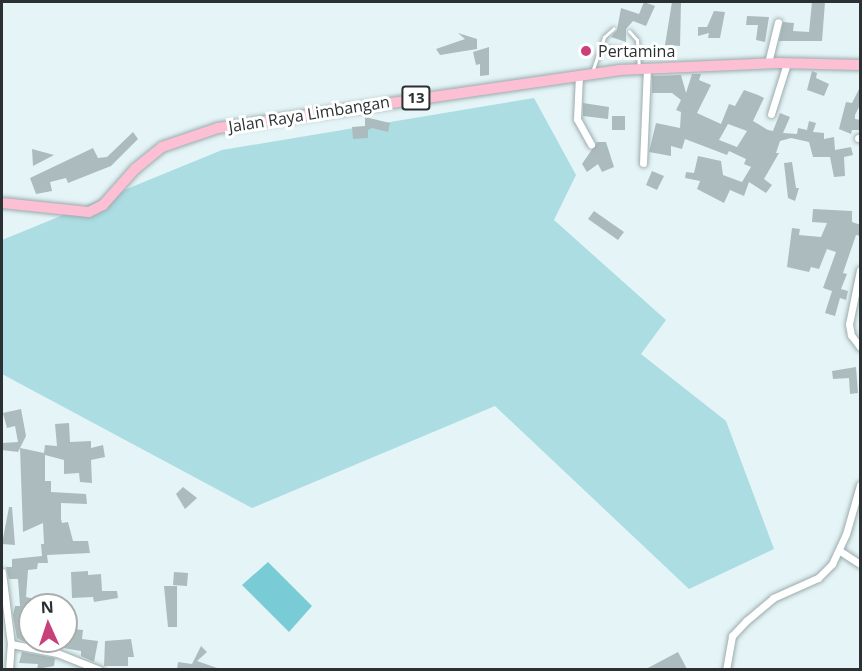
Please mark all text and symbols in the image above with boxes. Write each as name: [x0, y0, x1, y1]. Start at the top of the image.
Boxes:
place label: Pertamina: [598, 41, 675, 61]
marker: Pertamina: [579, 44, 593, 58]
road number: 13: [401, 86, 431, 110]
street label: Jalan Raya Limbangan: [227, 92, 391, 136]
north arrow: [18, 593, 78, 653]
text: N: [40, 596, 54, 618]

